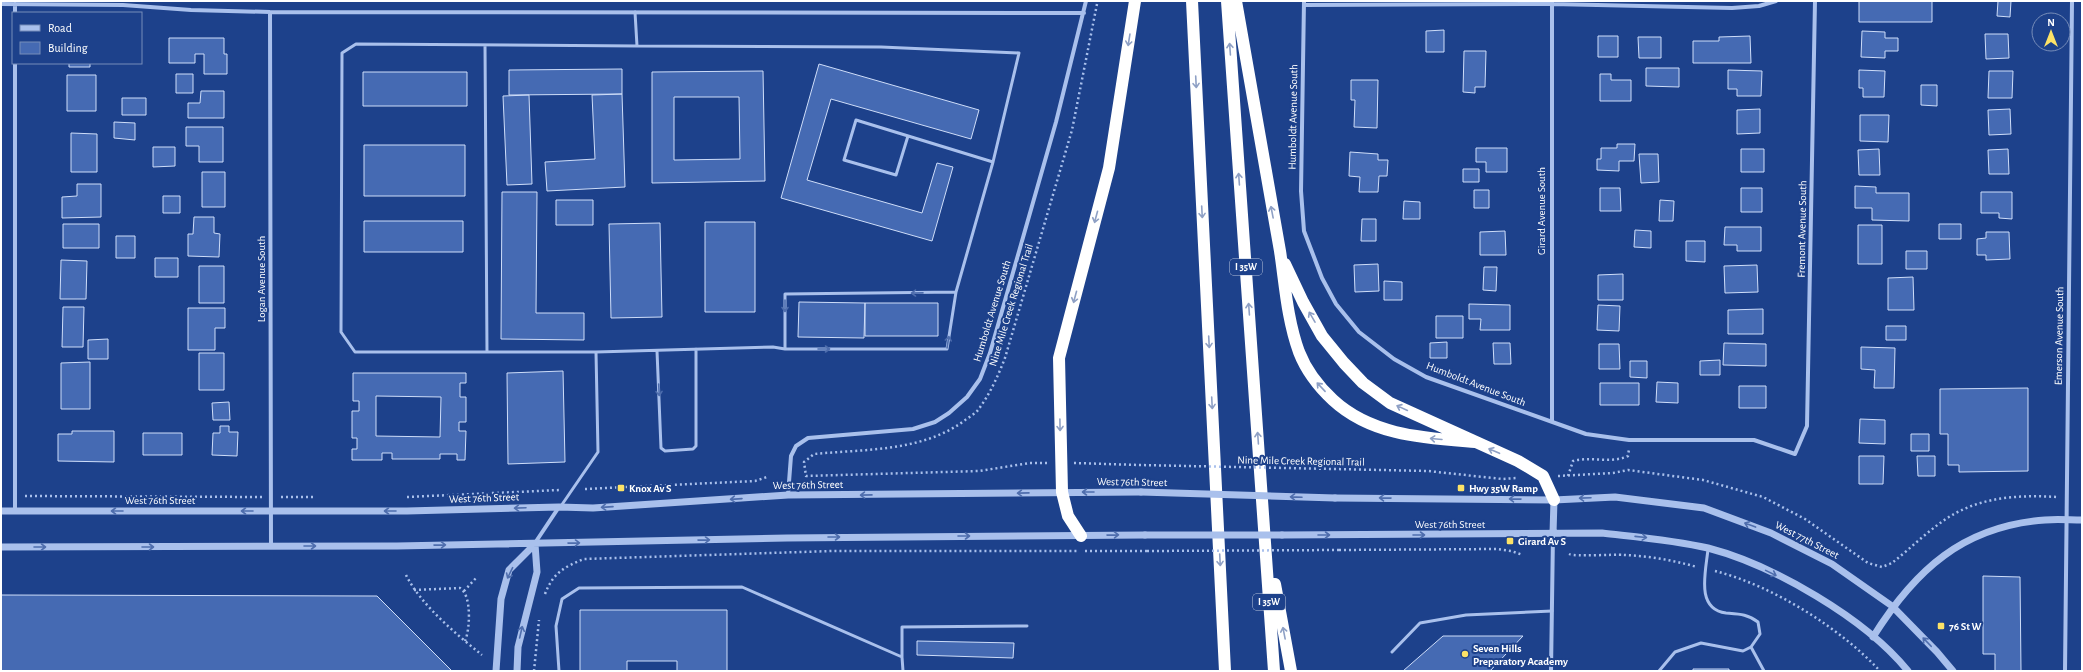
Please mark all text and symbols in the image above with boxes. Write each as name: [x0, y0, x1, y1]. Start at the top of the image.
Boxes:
legend: [12, 12, 142, 64]
north arrow: [2031, 12, 2071, 52]
text: N: [2047, 17, 2055, 28]
text: Road: [48, 22, 72, 34]
one-way arrow: [1125, 33, 1133, 46]
text: Building: [48, 42, 88, 54]
one-way arrow: [1227, 43, 1234, 56]
street label: Humboldt Avenue South: [1287, 64, 1299, 170]
one-way arrow: [1192, 75, 1199, 88]
street label: Girard Avenue South: [1536, 167, 1547, 255]
one-way arrow: [1236, 173, 1243, 186]
street label: Fremont Avenue South: [1796, 180, 1808, 278]
one-way arrow: [1199, 205, 1206, 218]
one-way arrow: [1268, 206, 1276, 219]
one-way arrow: [1092, 210, 1099, 223]
street label: Logan Avenue South: [256, 236, 267, 322]
street label: Nine Mile Creek Regional Trail: [987, 242, 1035, 368]
street label: Humboldt Avenue South: [971, 259, 1013, 363]
road number: I 35W: [1230, 259, 1262, 275]
street label: Emerson Avenue South: [2053, 287, 2065, 385]
one-way arrow: [911, 289, 924, 297]
one-way arrow: [1071, 291, 1078, 304]
one-way arrow: [781, 299, 789, 312]
one-way arrow: [1245, 303, 1252, 316]
one-way arrow: [1307, 311, 1315, 323]
one-way arrow: [1205, 335, 1212, 348]
one-way arrow: [944, 336, 952, 349]
one-way arrow: [817, 345, 830, 353]
street label: Humboldt Avenue South: [1425, 360, 1527, 408]
one-way arrow: [1316, 382, 1326, 392]
one-way arrow: [655, 383, 662, 396]
one-way arrow: [1208, 396, 1215, 409]
one-way arrow: [1396, 404, 1408, 411]
one-way arrow: [1056, 418, 1064, 431]
one-way arrow: [1254, 432, 1261, 445]
one-way arrow: [1430, 436, 1443, 443]
one-way arrow: [1489, 446, 1501, 454]
street label: Nine Mile Creek Regional Trail: [1237, 454, 1365, 468]
street label: West 76th Street: [1097, 476, 1168, 488]
street label: West 76th Street: [773, 479, 844, 491]
marker: Knox Av S: [616, 483, 626, 493]
place label: Knox Av S: [629, 483, 672, 494]
marker: Hwy 35W Ramp: [1456, 483, 1466, 493]
place label: Hwy 35W Ramp: [1469, 483, 1538, 494]
one-way arrow: [1082, 488, 1095, 496]
one-way arrow: [1017, 489, 1030, 496]
street label: West 76th Street: [449, 491, 520, 505]
one-way arrow: [860, 491, 873, 498]
one-way arrow: [1290, 493, 1303, 500]
one-way arrow: [1379, 494, 1392, 502]
street label: West 76th Street: [125, 495, 196, 506]
one-way arrow: [730, 495, 743, 502]
one-way arrow: [1509, 495, 1522, 503]
one-way arrow: [1579, 495, 1592, 502]
one-way arrow: [514, 504, 527, 512]
one-way arrow: [601, 504, 614, 511]
one-way arrow: [111, 507, 124, 515]
one-way arrow: [241, 507, 254, 515]
one-way arrow: [384, 507, 397, 515]
street label: West 76th Street: [1415, 519, 1486, 530]
street label: West 77th Street: [1773, 519, 1841, 561]
one-way arrow: [1745, 521, 1757, 529]
one-way arrow: [1106, 531, 1119, 539]
one-way arrow: [1317, 531, 1330, 539]
one-way arrow: [1412, 531, 1425, 539]
one-way arrow: [827, 533, 840, 541]
one-way arrow: [957, 533, 970, 540]
one-way arrow: [1634, 534, 1647, 541]
one-way arrow: [697, 536, 710, 543]
marker: Girard Av S: [1505, 536, 1515, 546]
place label: Girard Av S: [1518, 536, 1567, 547]
one-way arrow: [567, 539, 580, 547]
one-way arrow: [303, 542, 316, 550]
one-way arrow: [433, 542, 446, 549]
one-way arrow: [33, 543, 46, 551]
one-way arrow: [141, 543, 154, 551]
one-way arrow: [1216, 554, 1223, 567]
one-way arrow: [506, 567, 513, 579]
one-way arrow: [1764, 570, 1776, 577]
road number: I 35W: [1253, 594, 1285, 610]
marker: 76 St W: [1936, 621, 1946, 631]
place label: 76 St W: [1949, 621, 1982, 632]
one-way arrow: [518, 626, 526, 639]
one-way arrow: [1280, 627, 1288, 640]
one-way arrow: [1922, 637, 1932, 647]
place label: Seven Hills Preparatory Academy: [1473, 643, 1568, 667]
marker: Seven Hills Preparatory Academy: [1460, 649, 1470, 659]

